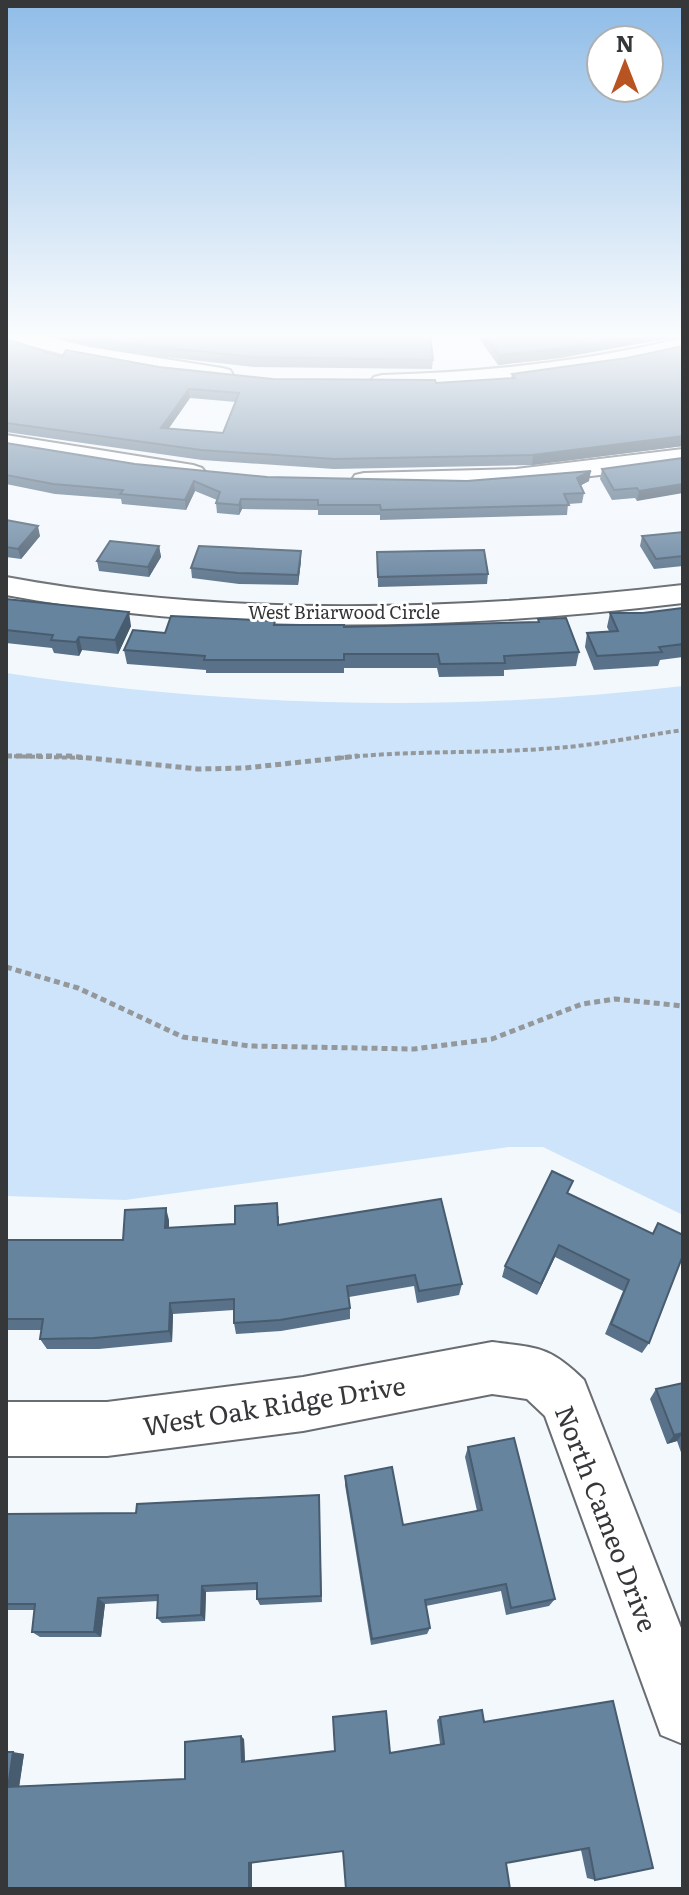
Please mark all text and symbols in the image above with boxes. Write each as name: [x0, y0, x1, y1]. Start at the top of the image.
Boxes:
north arrow: [585, 24, 665, 104]
text: N: [616, 26, 634, 59]
street label: West Briarwood Circle: [248, 598, 440, 625]
street label: West Oak Ridge Drive: [140, 1364, 408, 1444]
street label: North Cameo Drive: [547, 1399, 669, 1637]

